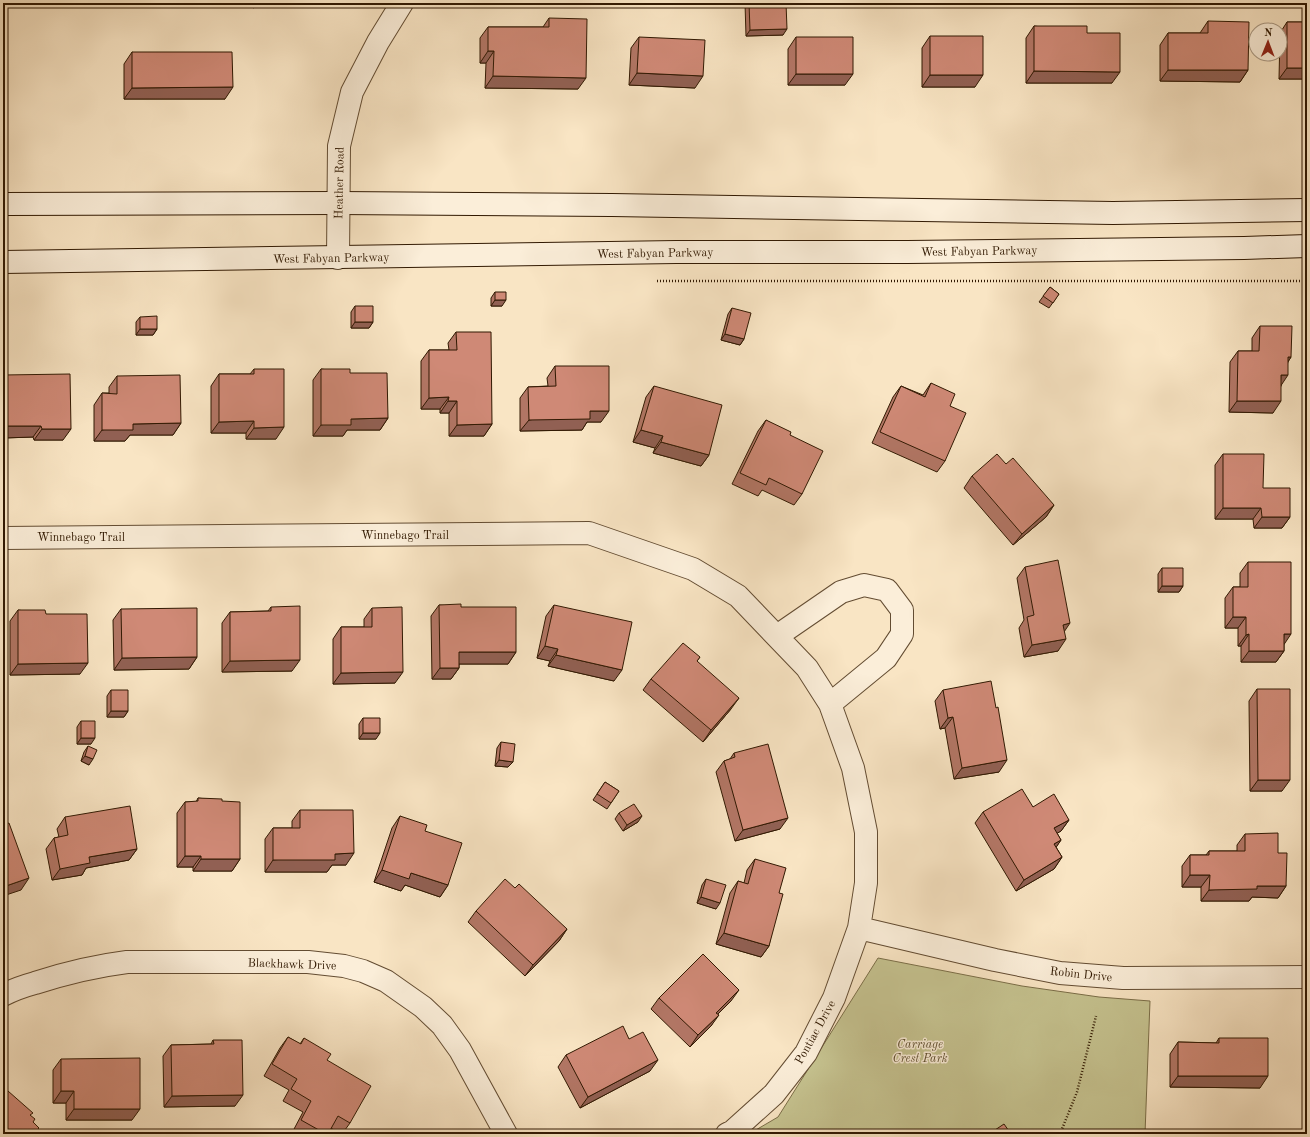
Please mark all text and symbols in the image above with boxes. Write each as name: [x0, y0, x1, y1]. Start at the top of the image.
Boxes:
north arrow: [1248, 22, 1288, 62]
text: N: [1264, 28, 1273, 39]
street label: Heather Road: [333, 147, 347, 219]
street label: West Fabyan Parkway: [920, 245, 1038, 259]
street label: West Fabyan Parkway: [596, 247, 714, 261]
street label: West Fabyan Parkway: [272, 252, 390, 266]
street label: Winnebago Trail: [361, 530, 449, 542]
street label: Winnebago Trail: [37, 532, 125, 544]
street label: Blackhawk Drive: [247, 957, 337, 973]
street label: Robin Drive: [1049, 966, 1113, 984]
street label: Pontiac Drive: [793, 998, 839, 1066]
park label: Carriage Crest Park: [892, 1039, 948, 1065]

